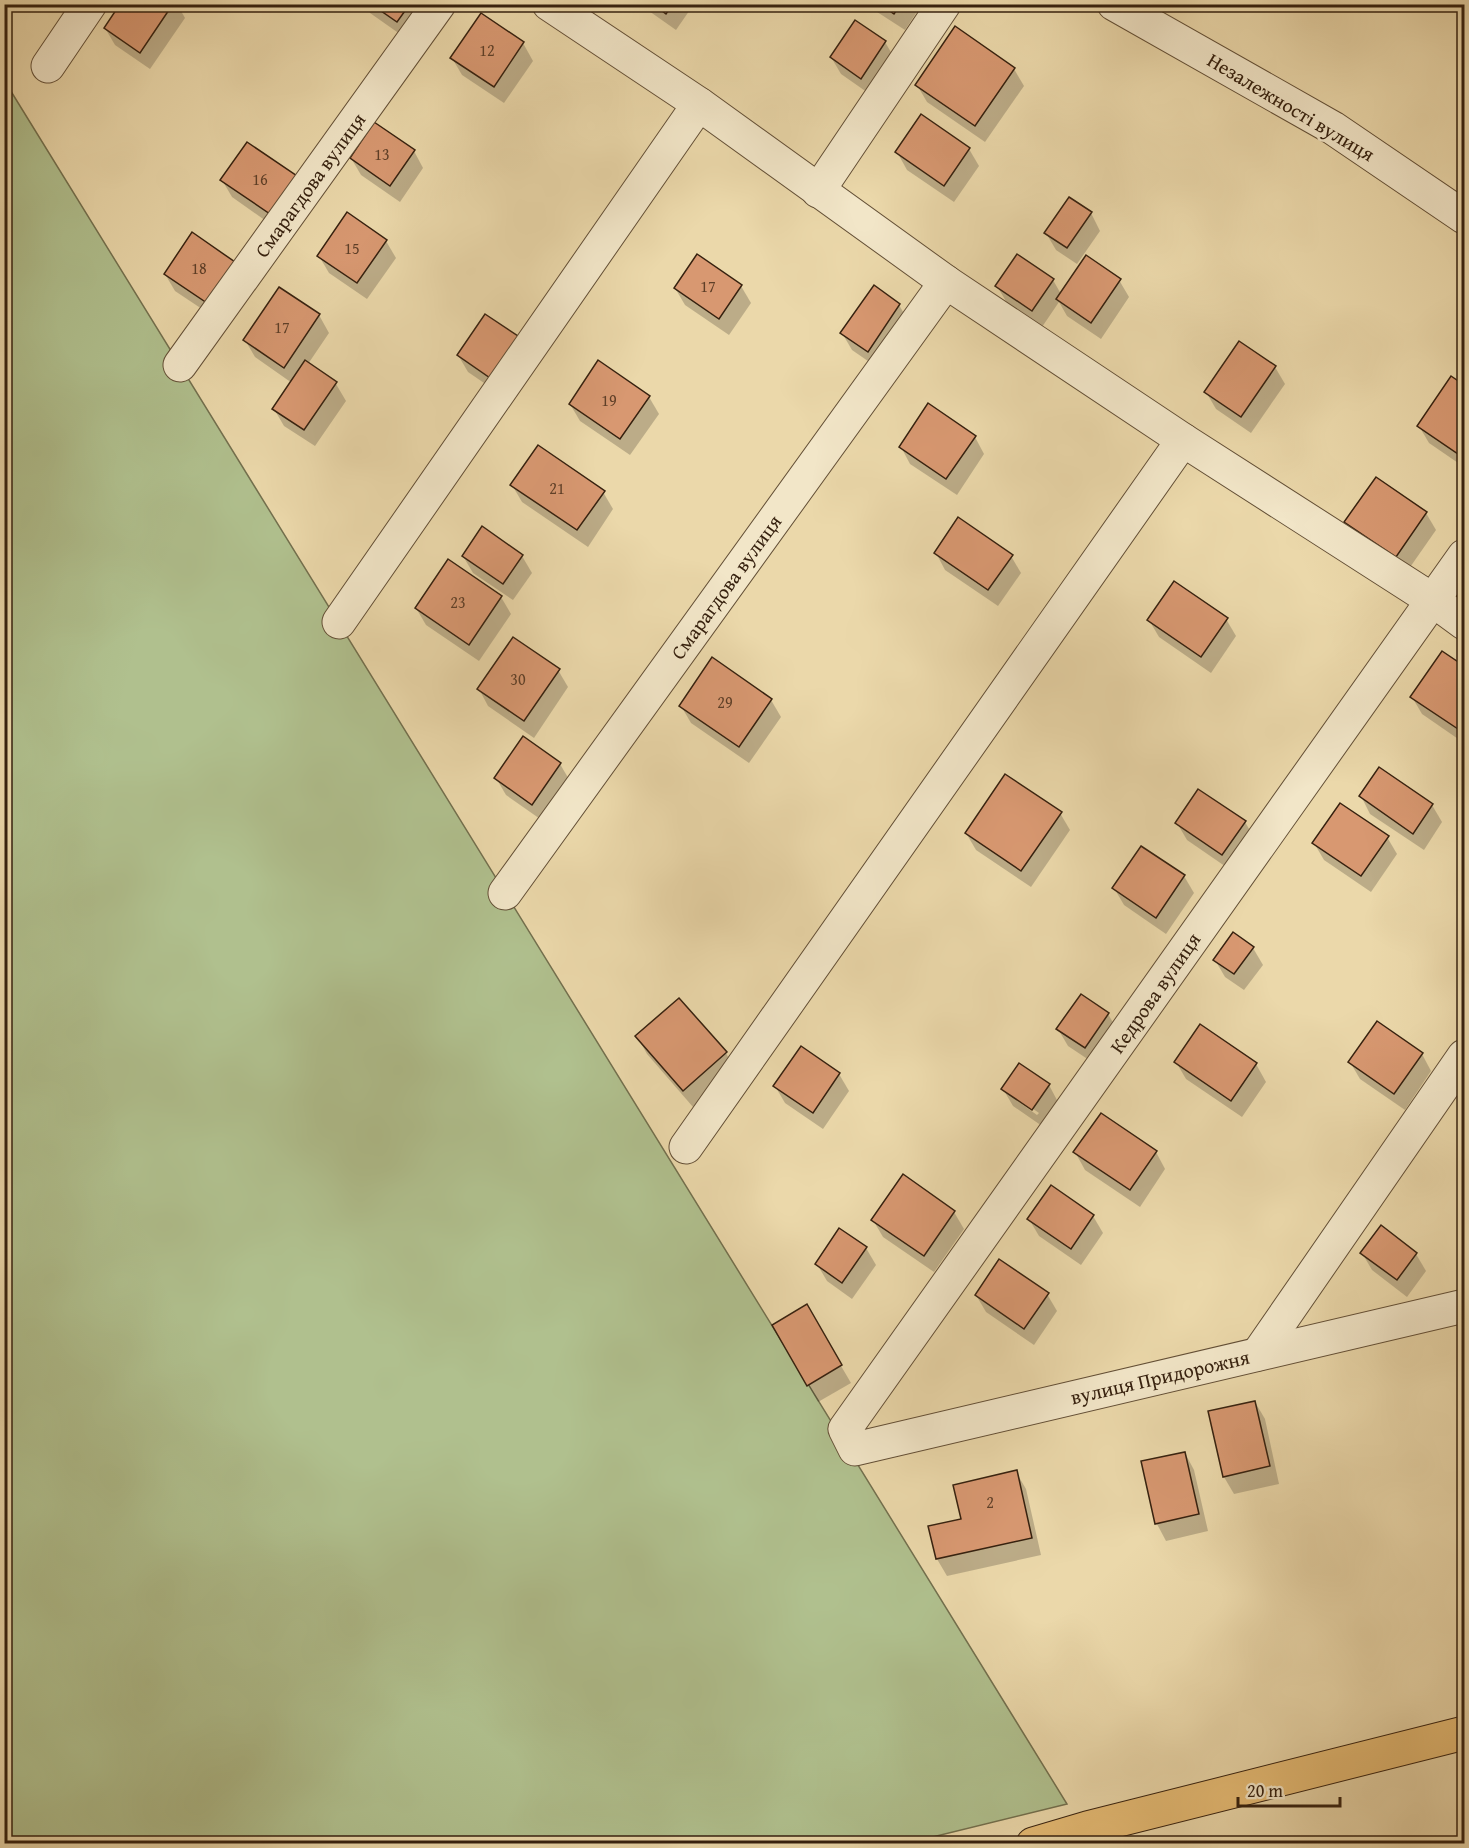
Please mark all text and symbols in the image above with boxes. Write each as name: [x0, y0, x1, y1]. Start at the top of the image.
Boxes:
house number: 12: [479, 38, 495, 62]
street label: Незалежності вулиця: [1202, 45, 1380, 168]
street label: Смарагдова вулиця: [247, 106, 372, 263]
house number: 13: [374, 142, 390, 166]
house number: 16: [252, 167, 268, 191]
house number: 15: [344, 236, 360, 260]
house number: 18: [191, 256, 207, 280]
house number: 17: [700, 274, 716, 298]
house number: 17: [274, 315, 290, 339]
house number: 19: [601, 388, 617, 412]
house number: 21: [549, 476, 565, 500]
street label: Смарагдова вулиця: [663, 508, 788, 665]
house number: 23: [450, 590, 466, 614]
house number: 30: [510, 667, 526, 691]
house number: 29: [717, 690, 733, 714]
street label: Кедрова вулиця: [1102, 926, 1207, 1059]
street label: вулиця Придорожня: [1068, 1342, 1252, 1411]
house number: 2: [986, 1490, 994, 1514]
scale bar: [1238, 1770, 1340, 1808]
text: 20 m: [1247, 1777, 1283, 1804]

